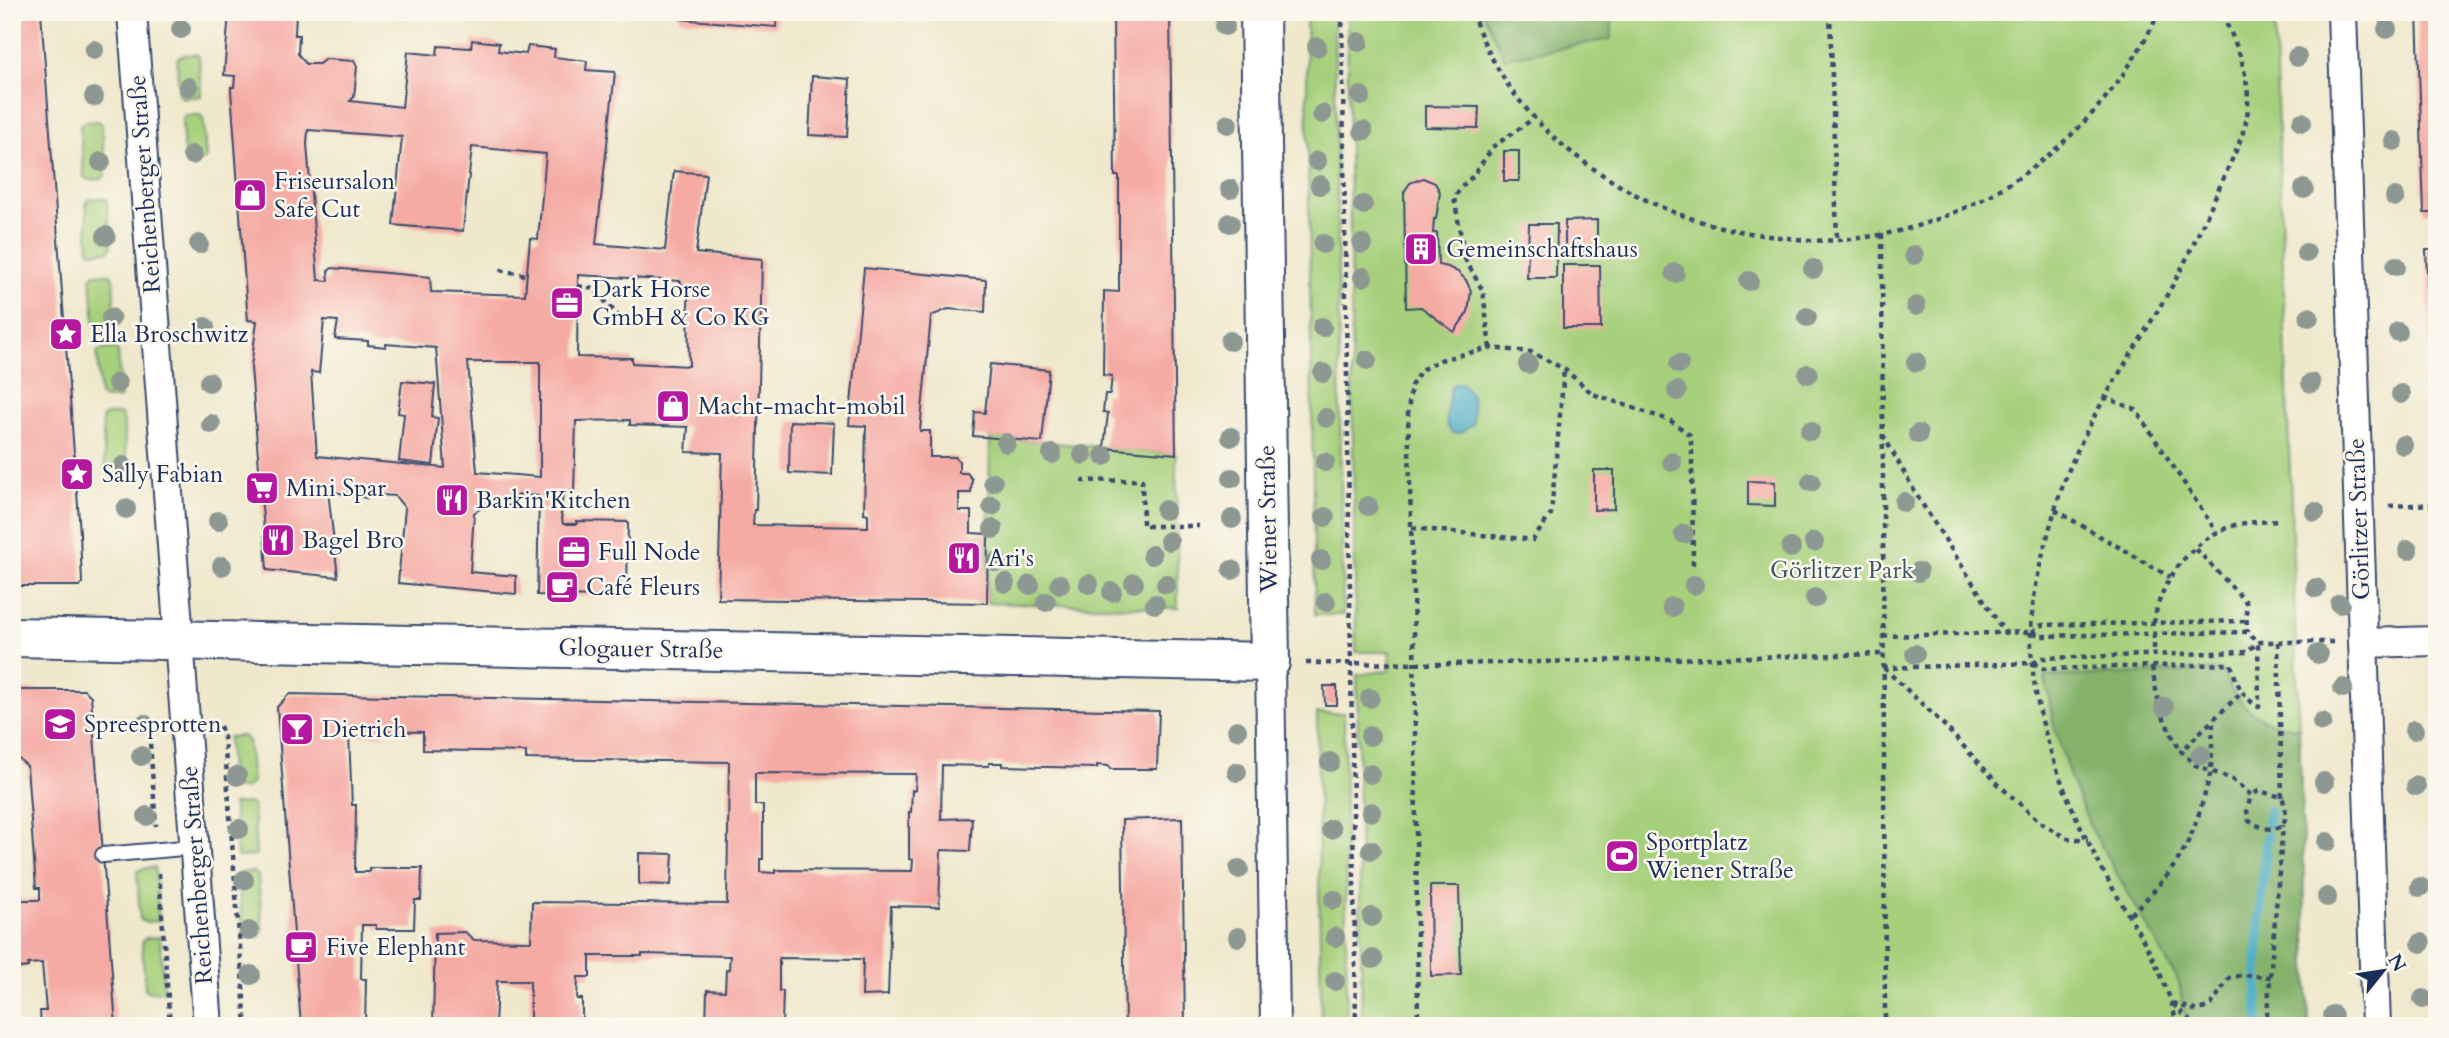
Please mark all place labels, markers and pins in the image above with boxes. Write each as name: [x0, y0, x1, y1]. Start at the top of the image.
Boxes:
place label: Friseursalon Safe Cut: [274, 165, 396, 226]
shop icon: Friseursalon Safe Cut: [231, 176, 269, 214]
building icon: Gemeinschaftshaus: [1402, 230, 1440, 268]
place label: Gemeinschaftshaus: [1446, 233, 1638, 266]
place label: Dark Horse GmbH & Co KG: [592, 273, 770, 334]
office icon: Dark Horse GmbH & Co KG: [548, 284, 586, 322]
place icon: Ella Broschwitz: [47, 315, 85, 353]
place label: Ella Broschwitz: [90, 318, 249, 351]
shop icon: Macht-macht-mobil: [654, 387, 692, 425]
place label: Macht-macht-mobil: [698, 390, 905, 423]
place icon: Sally Fabian: [58, 455, 96, 493]
place label: Sally Fabian: [102, 458, 224, 491]
supermarket icon: Mini Spar: [243, 469, 281, 507]
place label: Mini Spar: [286, 472, 386, 505]
restaurant icon: Barkin'Kitchen: [433, 481, 471, 519]
place label: Barkin'Kitchen: [476, 484, 631, 517]
restaurant icon: Bagel Bro: [259, 521, 297, 559]
place label: Bagel Bro: [302, 524, 404, 557]
office icon: Full Node: [555, 533, 593, 571]
place label: Full Node: [598, 536, 701, 569]
restaurant icon: Ari's: [945, 539, 983, 577]
place label: Ari's: [988, 542, 1034, 575]
cafe icon: Café Fleurs: [543, 568, 581, 606]
place label: Café Fleurs: [586, 571, 700, 604]
school or university icon: Spreesprotten: [41, 705, 79, 743]
place label: Spreesprotten: [84, 708, 222, 741]
bar icon: Dietrich: [278, 710, 316, 748]
place label: Dietrich: [322, 713, 406, 746]
place label: Sportplatz Wiener Straße: [1645, 826, 1794, 887]
sports icon: Sportplatz Wiener Straße: [1603, 837, 1641, 875]
cafe icon: Five Elephant: [282, 928, 320, 966]
place label: Five Elephant: [326, 931, 466, 964]

